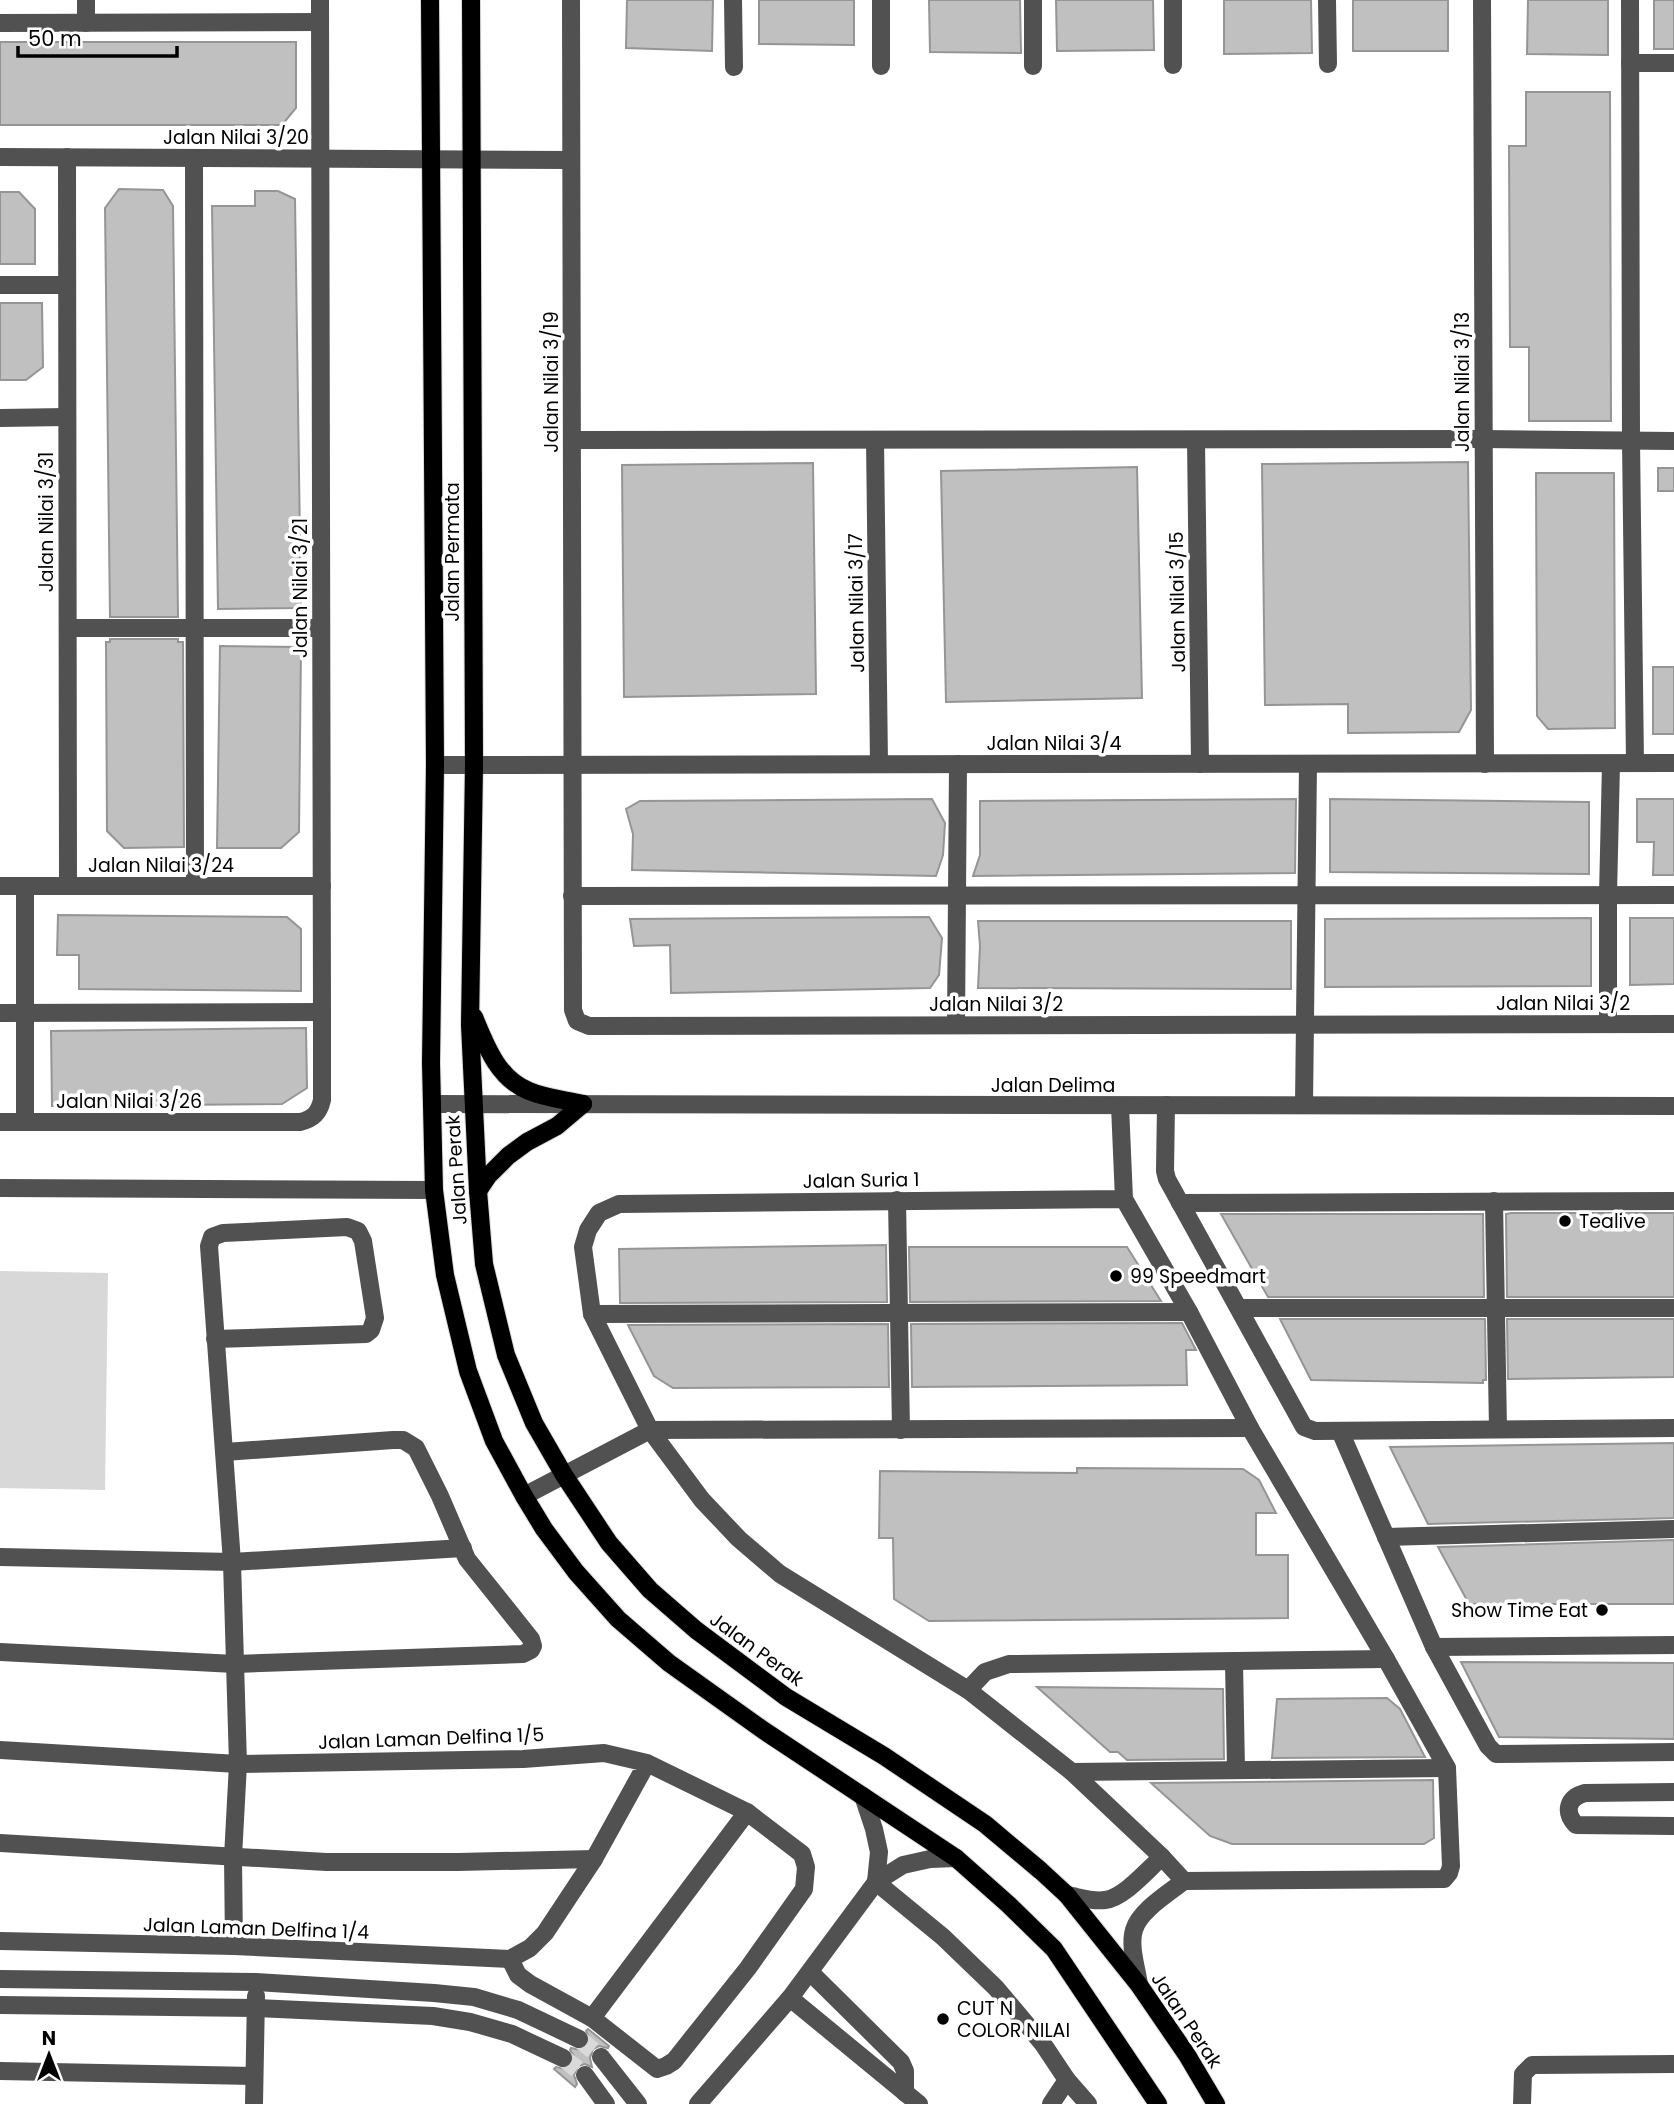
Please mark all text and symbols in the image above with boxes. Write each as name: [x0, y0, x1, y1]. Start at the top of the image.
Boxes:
scale bar: [18, 14, 177, 58]
text: 50 m: [28, 24, 82, 53]
street label: Jalan Nilai 3/20: [163, 124, 309, 151]
street label: Jalan Nilai 3/19: [538, 311, 565, 453]
street label: Jalan Nilai 3/13: [1449, 312, 1476, 452]
street label: Jalan Nilai 3/31: [33, 452, 60, 592]
street label: Jalan Permata: [439, 482, 466, 622]
street label: Jalan Nilai 3/21: [287, 518, 314, 658]
street label: Jalan Nilai 3/15: [1163, 531, 1192, 673]
street label: Jalan Nilai 3/17: [842, 533, 871, 673]
street label: Jalan Nilai 3/4: [986, 730, 1122, 757]
street label: Jalan Nilai 3/24: [88, 852, 234, 879]
street label: Jalan Nilai 3/2: [1496, 990, 1630, 1017]
street label: Jalan Nilai 3/2: [929, 991, 1063, 1018]
street label: Jalan Delima: [991, 1072, 1115, 1099]
street label: Jalan Nilai 3/26: [56, 1088, 202, 1115]
street label: Jalan Perak: [439, 1114, 474, 1226]
street label: Jalan Suria 1: [802, 1166, 920, 1195]
place label: Tealive: [1579, 1208, 1646, 1235]
marker: Tealive: [1557, 1213, 1573, 1229]
place label: 99 Speedmart: [1130, 1263, 1266, 1290]
marker: 99 Speedmart: [1108, 1268, 1124, 1284]
place label: Show Time Eat: [1451, 1597, 1588, 1624]
marker: Show Time Eat: [1594, 1602, 1610, 1618]
street label: Jalan Perak: [704, 1606, 809, 1693]
street label: Jalan Laman Delfina 1/5: [317, 1721, 545, 1756]
street label: Jalan Laman Delfina 1/4: [142, 1911, 370, 1946]
street label: Jalan Perak: [1145, 1967, 1229, 2074]
place label: CUT N COLOR NILAI: [957, 1995, 1070, 2044]
marker: CUT N COLOR NILAI: [935, 2011, 951, 2027]
north arrow: [14, 2020, 84, 2090]
text: N: [42, 2025, 56, 2052]

